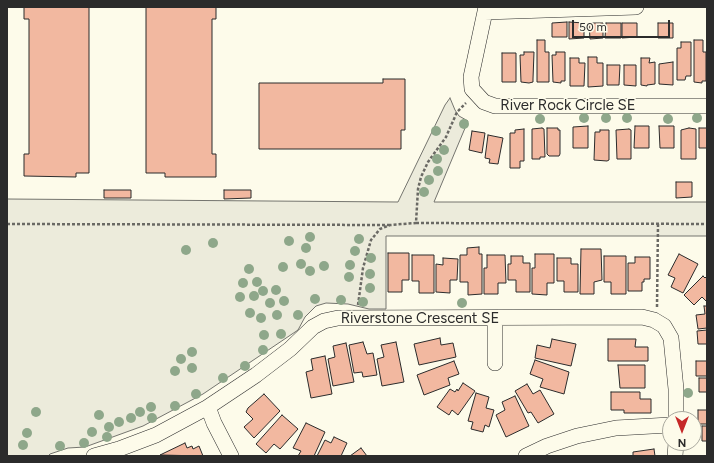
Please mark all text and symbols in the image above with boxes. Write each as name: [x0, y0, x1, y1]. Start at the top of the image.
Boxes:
scale bar: [574, 12, 672, 38]
text: 50 m: [579, 20, 607, 34]
street label: River Rock Circle SE: [500, 97, 636, 115]
street label: Riverstone Crescent SE: [341, 310, 499, 328]
north arrow: [662, 411, 702, 451]
text: N: [678, 436, 686, 449]

